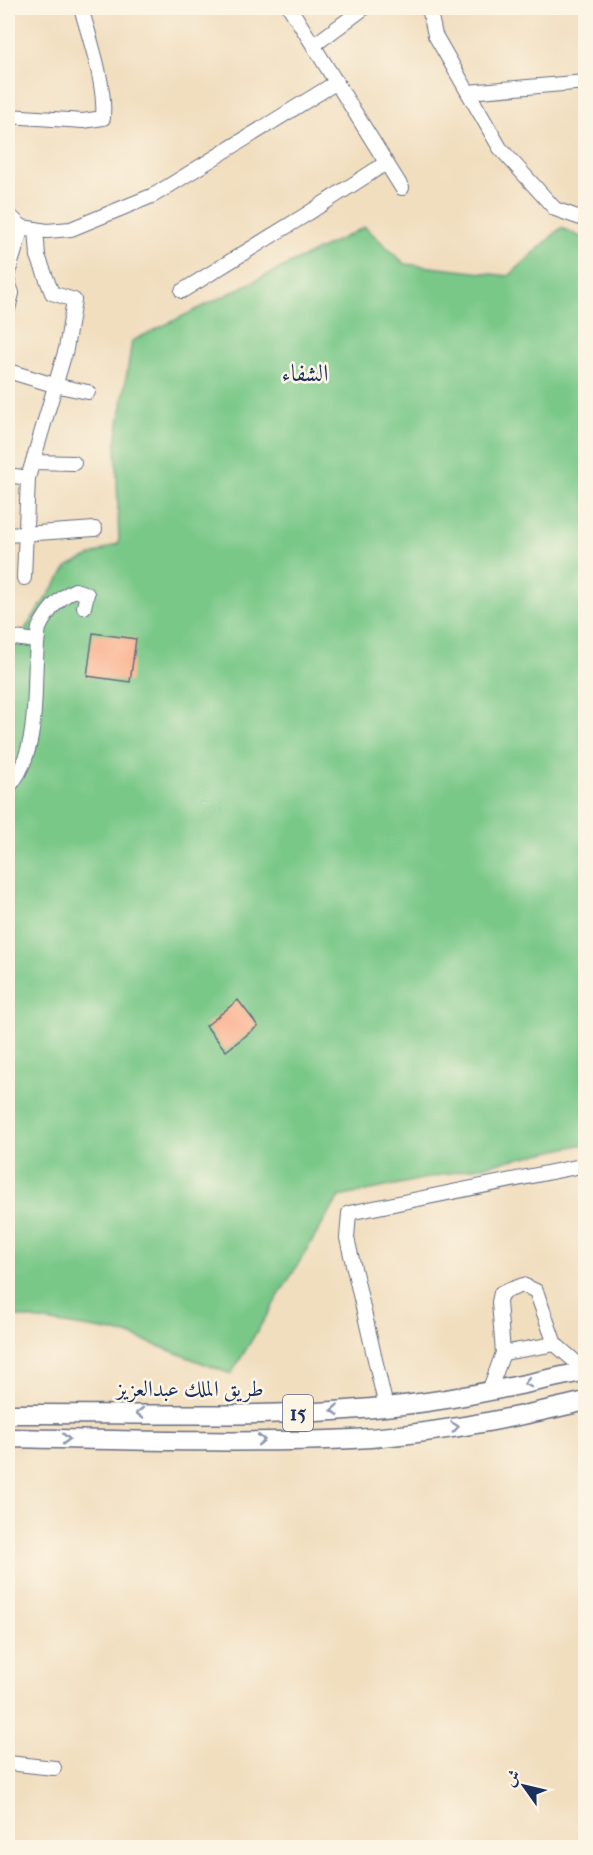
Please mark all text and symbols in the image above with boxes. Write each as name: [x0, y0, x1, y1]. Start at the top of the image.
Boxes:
district label: الشفاء: [282, 359, 328, 387]
street label: طريق الملك عبدالعزيز: [114, 1376, 264, 1403]
one-way arrow: [523, 1376, 533, 1389]
road number: 15: [283, 1395, 313, 1431]
one-way arrow: [331, 1404, 340, 1417]
one-way arrow: [136, 1407, 145, 1419]
one-way arrow: [451, 1421, 460, 1433]
one-way arrow: [61, 1432, 70, 1445]
one-way arrow: [256, 1434, 265, 1446]
north arrow: [494, 1756, 554, 1816]
text: ش: [500, 1766, 524, 1790]

